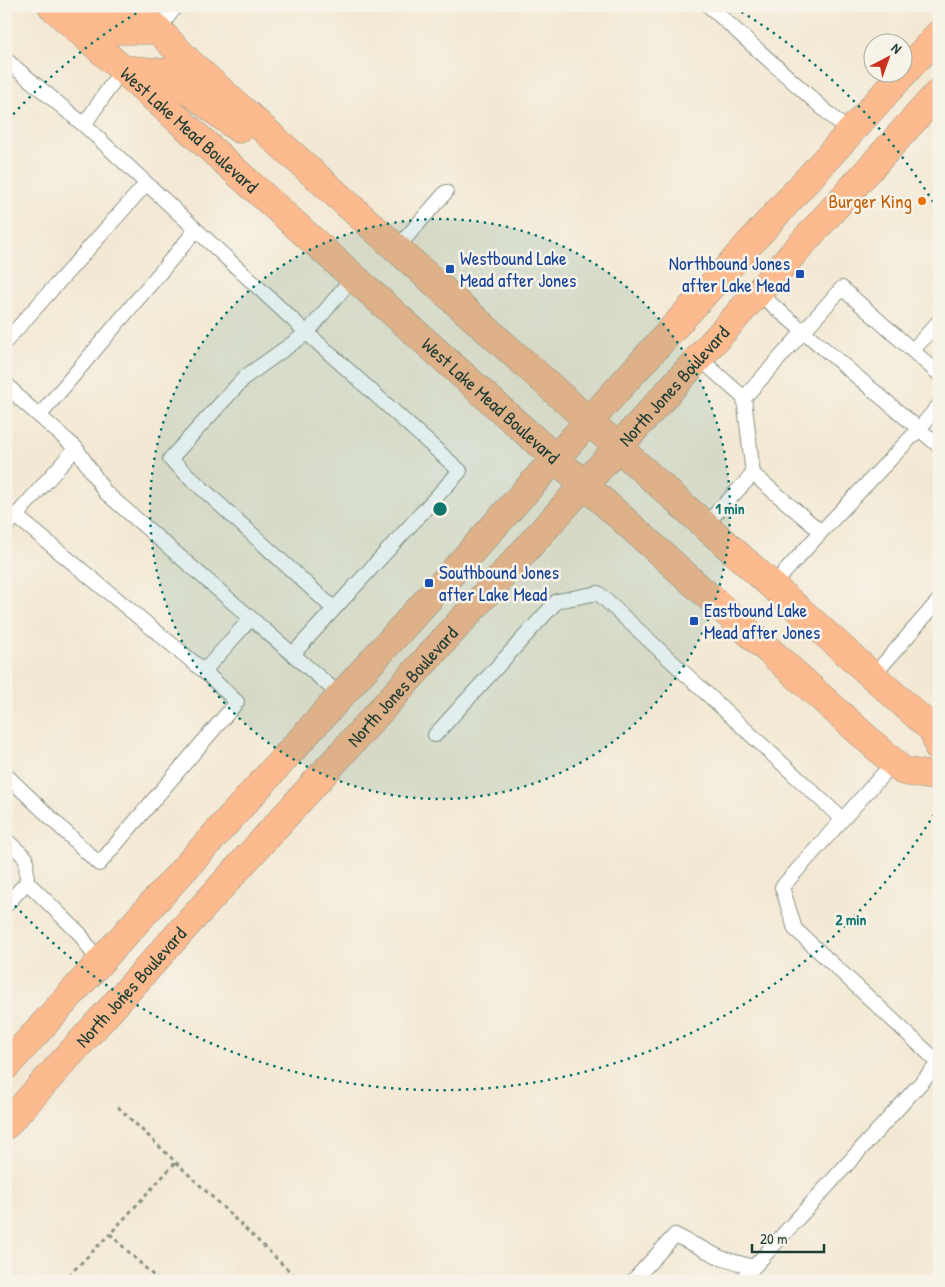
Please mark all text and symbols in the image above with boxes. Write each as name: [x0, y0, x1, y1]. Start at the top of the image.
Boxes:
north arrow: [862, 32, 912, 82]
text: N: [888, 38, 906, 58]
street label: West Lake Mead Boulevard: [115, 61, 265, 199]
place label: Burger King: [829, 188, 912, 214]
marker: Burger King: [916, 195, 928, 207]
place label: Westbound Lake Mead after Jones: [460, 245, 576, 293]
place label: Northbound Jones after Lake Mead: [669, 250, 791, 298]
marker: Westbound Lake Mead after Jones: [444, 263, 456, 275]
marker: Northbound Jones after Lake Mead: [794, 268, 806, 280]
street label: North Jones Boulevard: [612, 320, 735, 452]
street label: West Lake Mead Boulevard: [416, 331, 566, 470]
text: 1 min: [715, 498, 745, 519]
centre of rings: [431, 500, 449, 518]
place label: Southbound Jones after Lake Mead: [439, 559, 559, 607]
marker: Southbound Jones after Lake Mead: [423, 577, 435, 589]
place label: Eastbound Lake Mead after Jones: [704, 597, 820, 645]
marker: Eastbound Lake Mead after Jones: [688, 615, 700, 627]
street label: North Jones Boulevard: [341, 620, 464, 752]
text: 2 min: [836, 909, 867, 930]
street label: North Jones Boulevard: [69, 921, 192, 1053]
scale bar: [752, 1222, 825, 1254]
text: 20 m: [760, 1228, 787, 1249]

